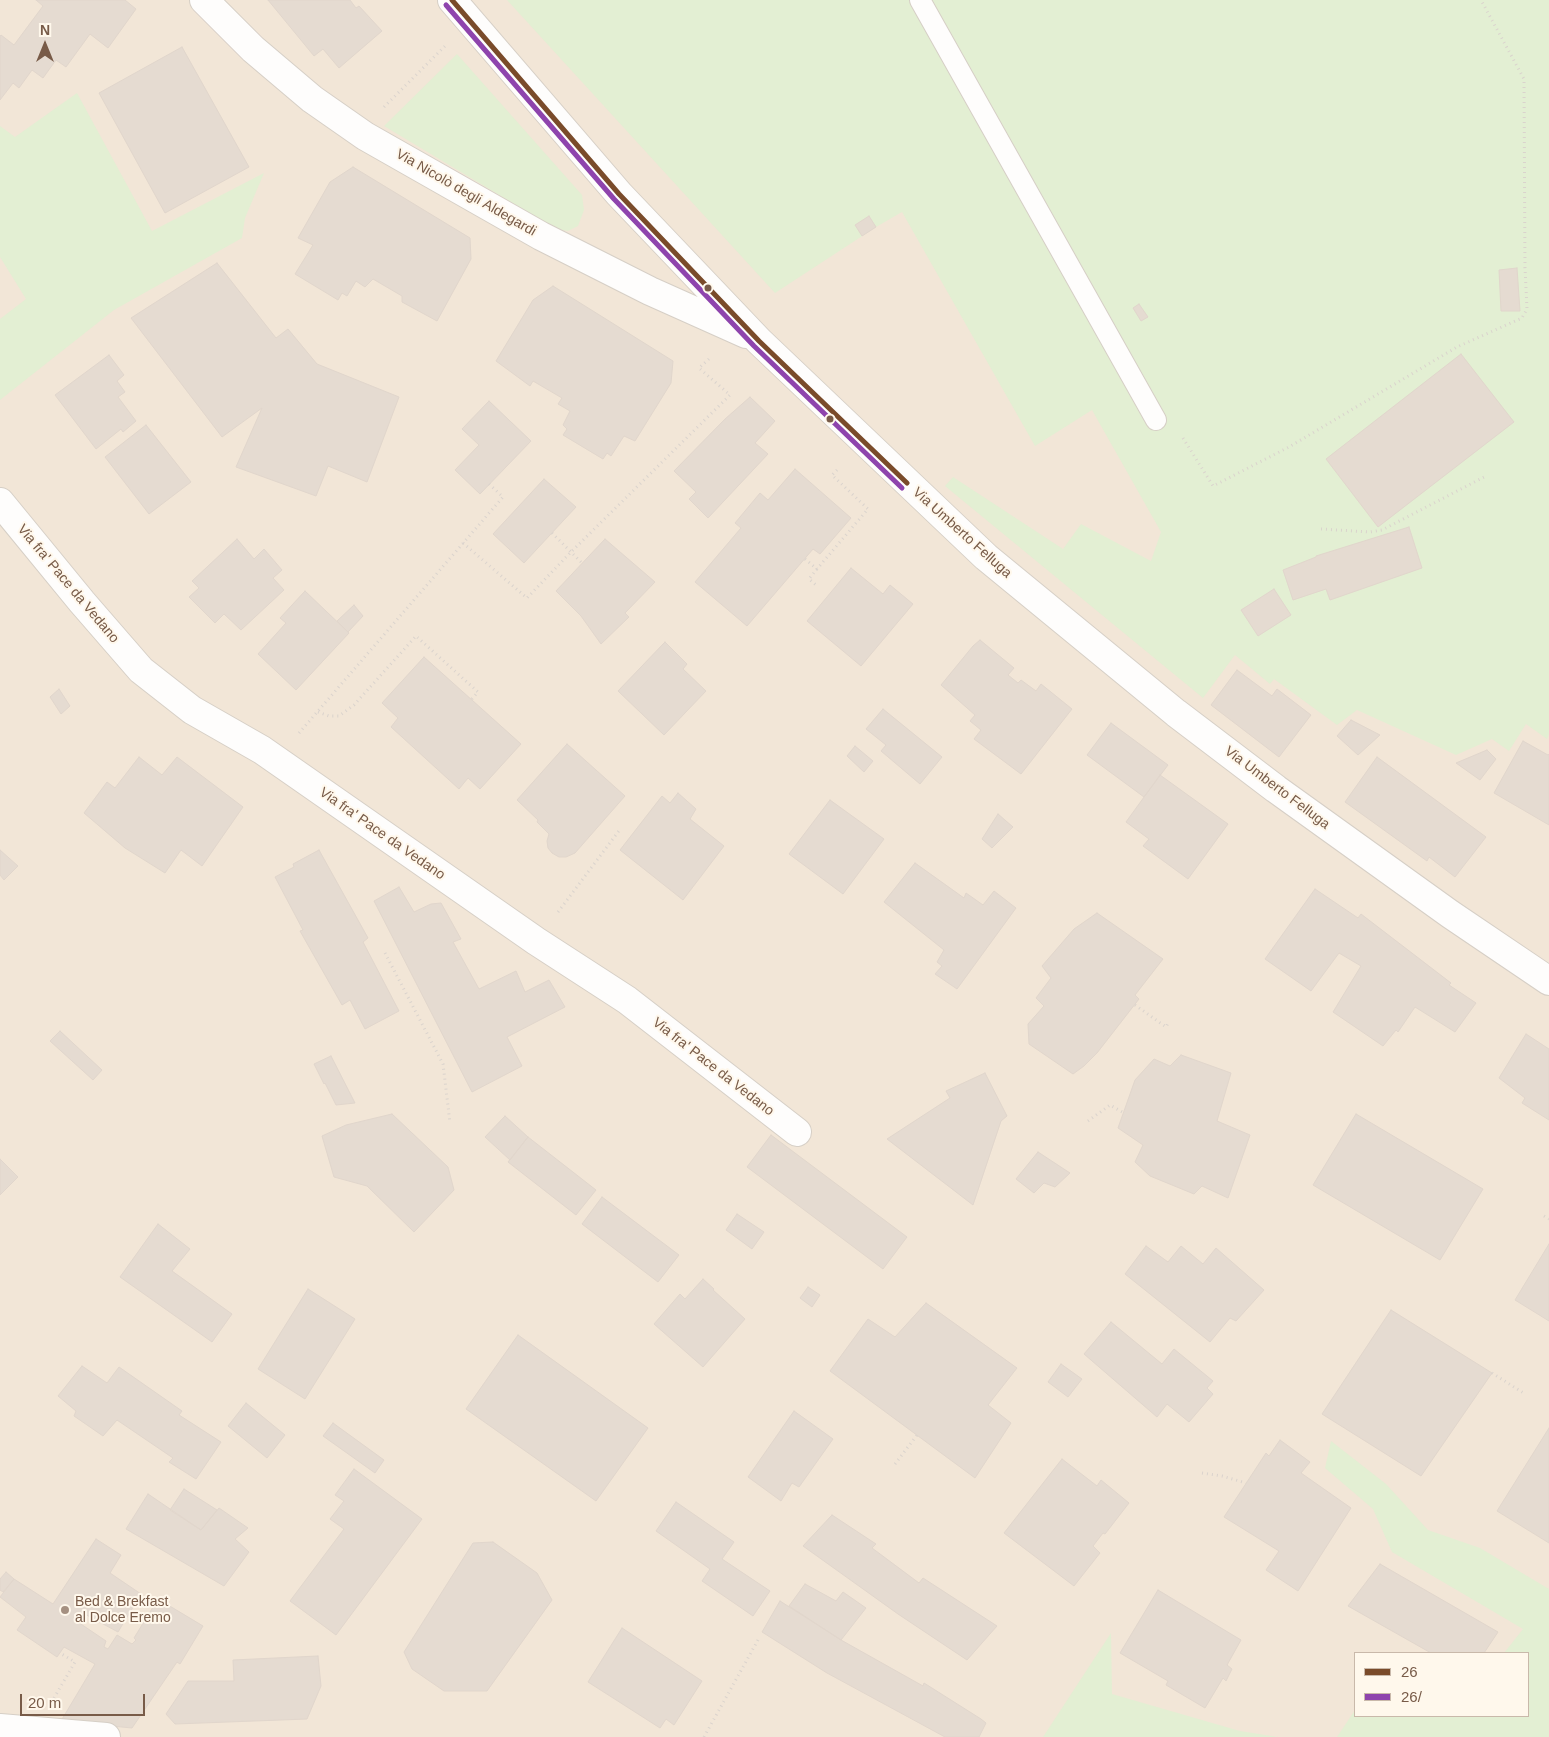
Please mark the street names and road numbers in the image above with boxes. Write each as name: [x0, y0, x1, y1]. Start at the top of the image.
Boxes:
street label: Via Nicolò degli Aldegardi: [393, 146, 539, 240]
street label: Via Umberto Felluga: [909, 484, 1015, 582]
street label: Via fra' Pace da Vedano: [14, 521, 122, 647]
street label: Via Umberto Felluga: [1221, 743, 1333, 833]
street label: Via fra' Pace da Vedano: [316, 784, 448, 884]
street label: Via fra' Pace da Vedano: [649, 1014, 777, 1120]

